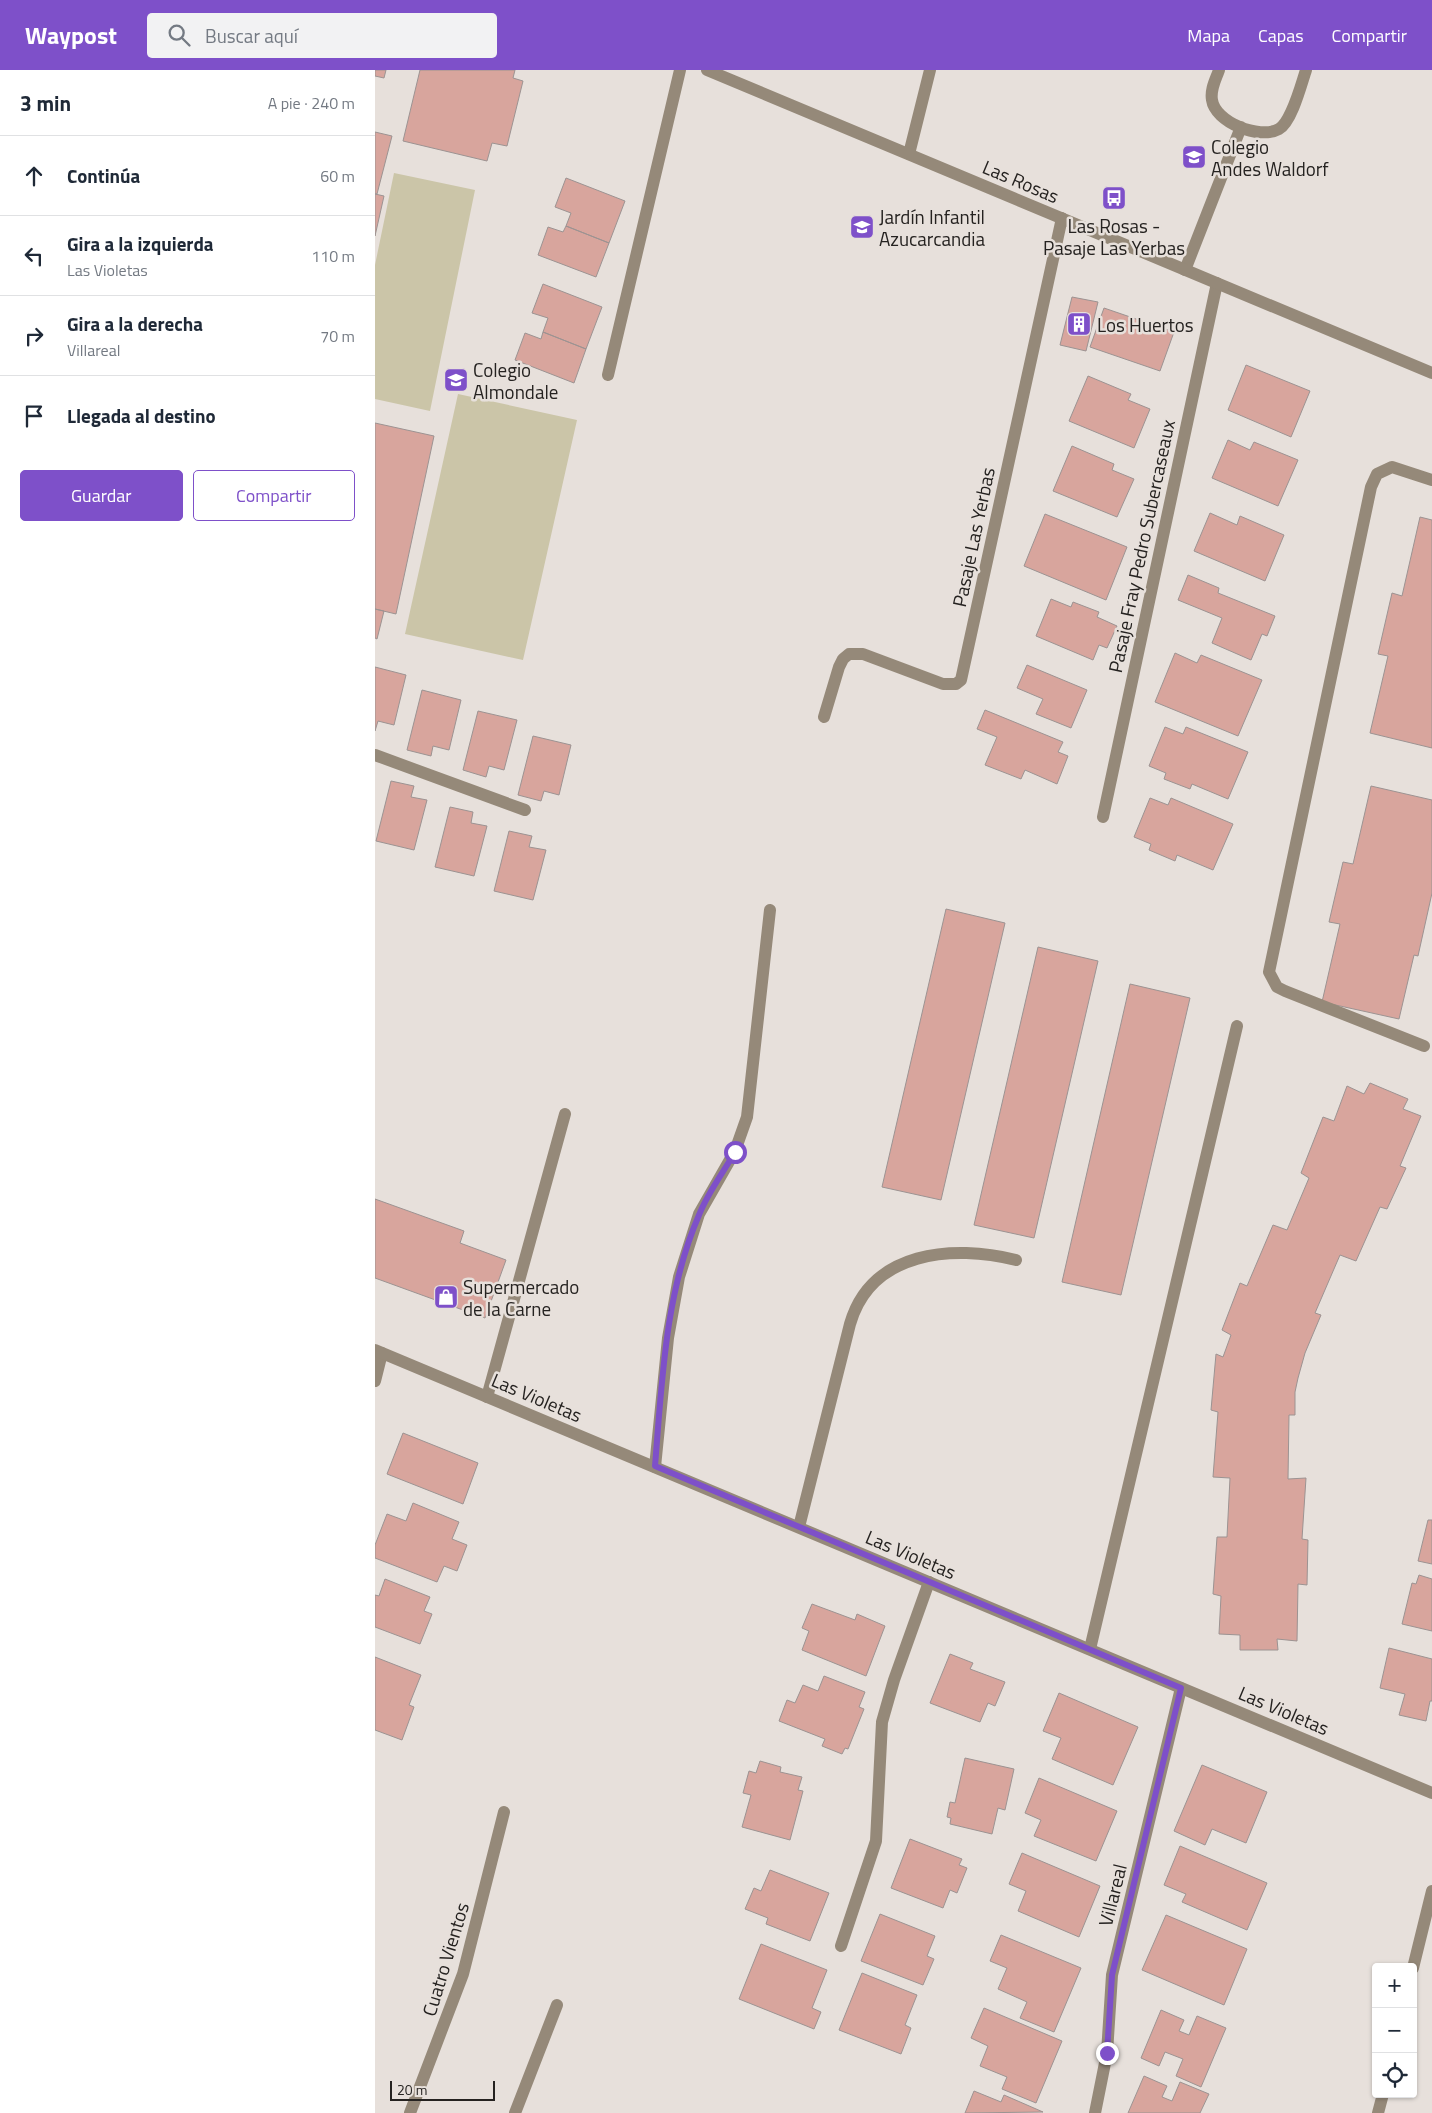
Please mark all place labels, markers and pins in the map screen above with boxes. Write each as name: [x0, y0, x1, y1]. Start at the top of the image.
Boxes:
place label: Colegio Andes Waldorf: [1211, 132, 1329, 183]
school or university icon: Colegio Andes Waldorf: [1181, 144, 1207, 170]
bus stop icon: Las Rosas - Pasaje Las Yerbas: [1101, 185, 1127, 211]
place label: Jardín Infantil Azucarcandia: [879, 202, 985, 253]
place label: Las Rosas - Pasaje Las Yerbas: [1043, 211, 1185, 262]
school or university icon: Jardín Infantil Azucarcandia: [849, 214, 875, 240]
place label: Los Huertos: [1097, 310, 1194, 339]
building icon: Los Huertos: [1066, 311, 1092, 337]
place label: Colegio Almondale: [473, 355, 558, 406]
school or university icon: Colegio Almondale: [443, 367, 469, 393]
place label: Supermercado de la Carne: [463, 1272, 579, 1323]
shop icon: Supermercado de la Carne: [433, 1284, 459, 1310]

